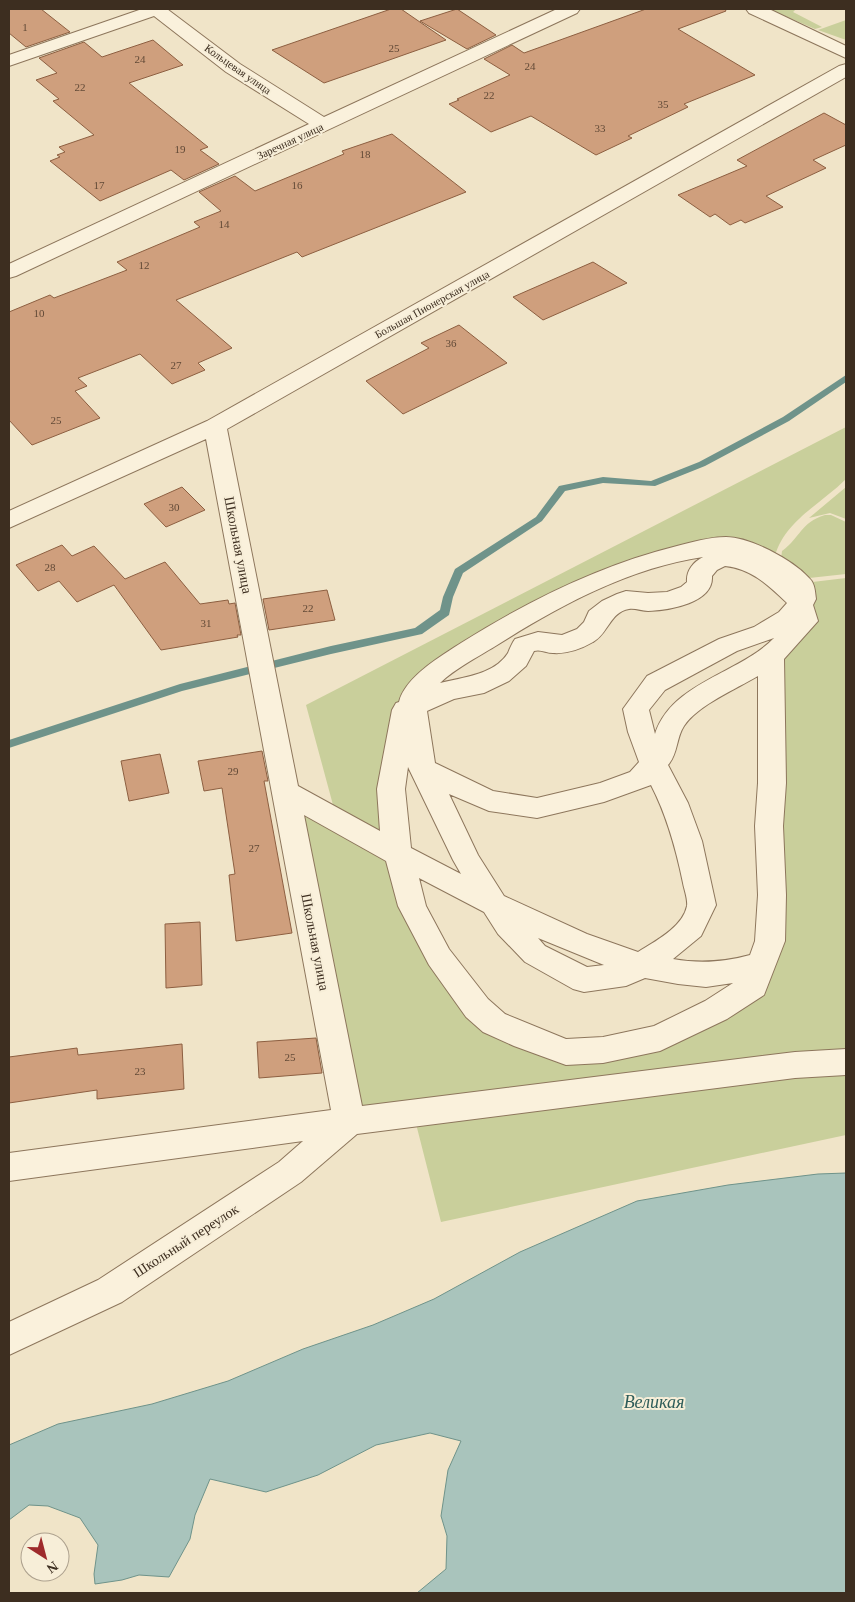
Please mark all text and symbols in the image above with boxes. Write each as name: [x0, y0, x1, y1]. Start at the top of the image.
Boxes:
house number: 1: [22, 21, 28, 33]
street label: Кольцевая улица: [202, 42, 274, 96]
house number: 25: [389, 42, 400, 54]
house number: 24: [135, 53, 146, 65]
house number: 24: [525, 60, 536, 72]
house number: 22: [75, 81, 86, 93]
house number: 22: [484, 89, 495, 101]
house number: 35: [658, 98, 669, 110]
street label: Заречная улица: [255, 120, 325, 162]
house number: 33: [595, 122, 606, 134]
house number: 19: [175, 143, 186, 155]
house number: 18: [360, 148, 371, 160]
house number: 17: [94, 179, 105, 191]
house number: 16: [292, 179, 303, 191]
house number: 14: [219, 218, 230, 230]
house number: 12: [139, 259, 150, 271]
street label: Большая Пионерская улица: [373, 267, 491, 340]
house number: 10: [34, 307, 45, 319]
house number: 36: [446, 337, 457, 349]
house number: 27: [171, 359, 182, 371]
house number: 25: [51, 414, 62, 426]
street label: Школьная улица: [221, 495, 255, 596]
house number: 30: [169, 501, 180, 513]
house number: 28: [45, 561, 56, 573]
house number: 22: [303, 602, 314, 614]
house number: 31: [201, 617, 212, 629]
house number: 29: [228, 765, 239, 777]
house number: 27: [249, 842, 260, 854]
street label: Школьная улица: [298, 892, 332, 993]
house number: 25: [285, 1051, 296, 1063]
house number: 23: [135, 1065, 146, 1077]
street label: Школьный переулок: [131, 1201, 241, 1281]
water label: Великая: [624, 1392, 684, 1412]
north arrow: [20, 1532, 70, 1582]
text: N: [44, 1558, 61, 1576]

